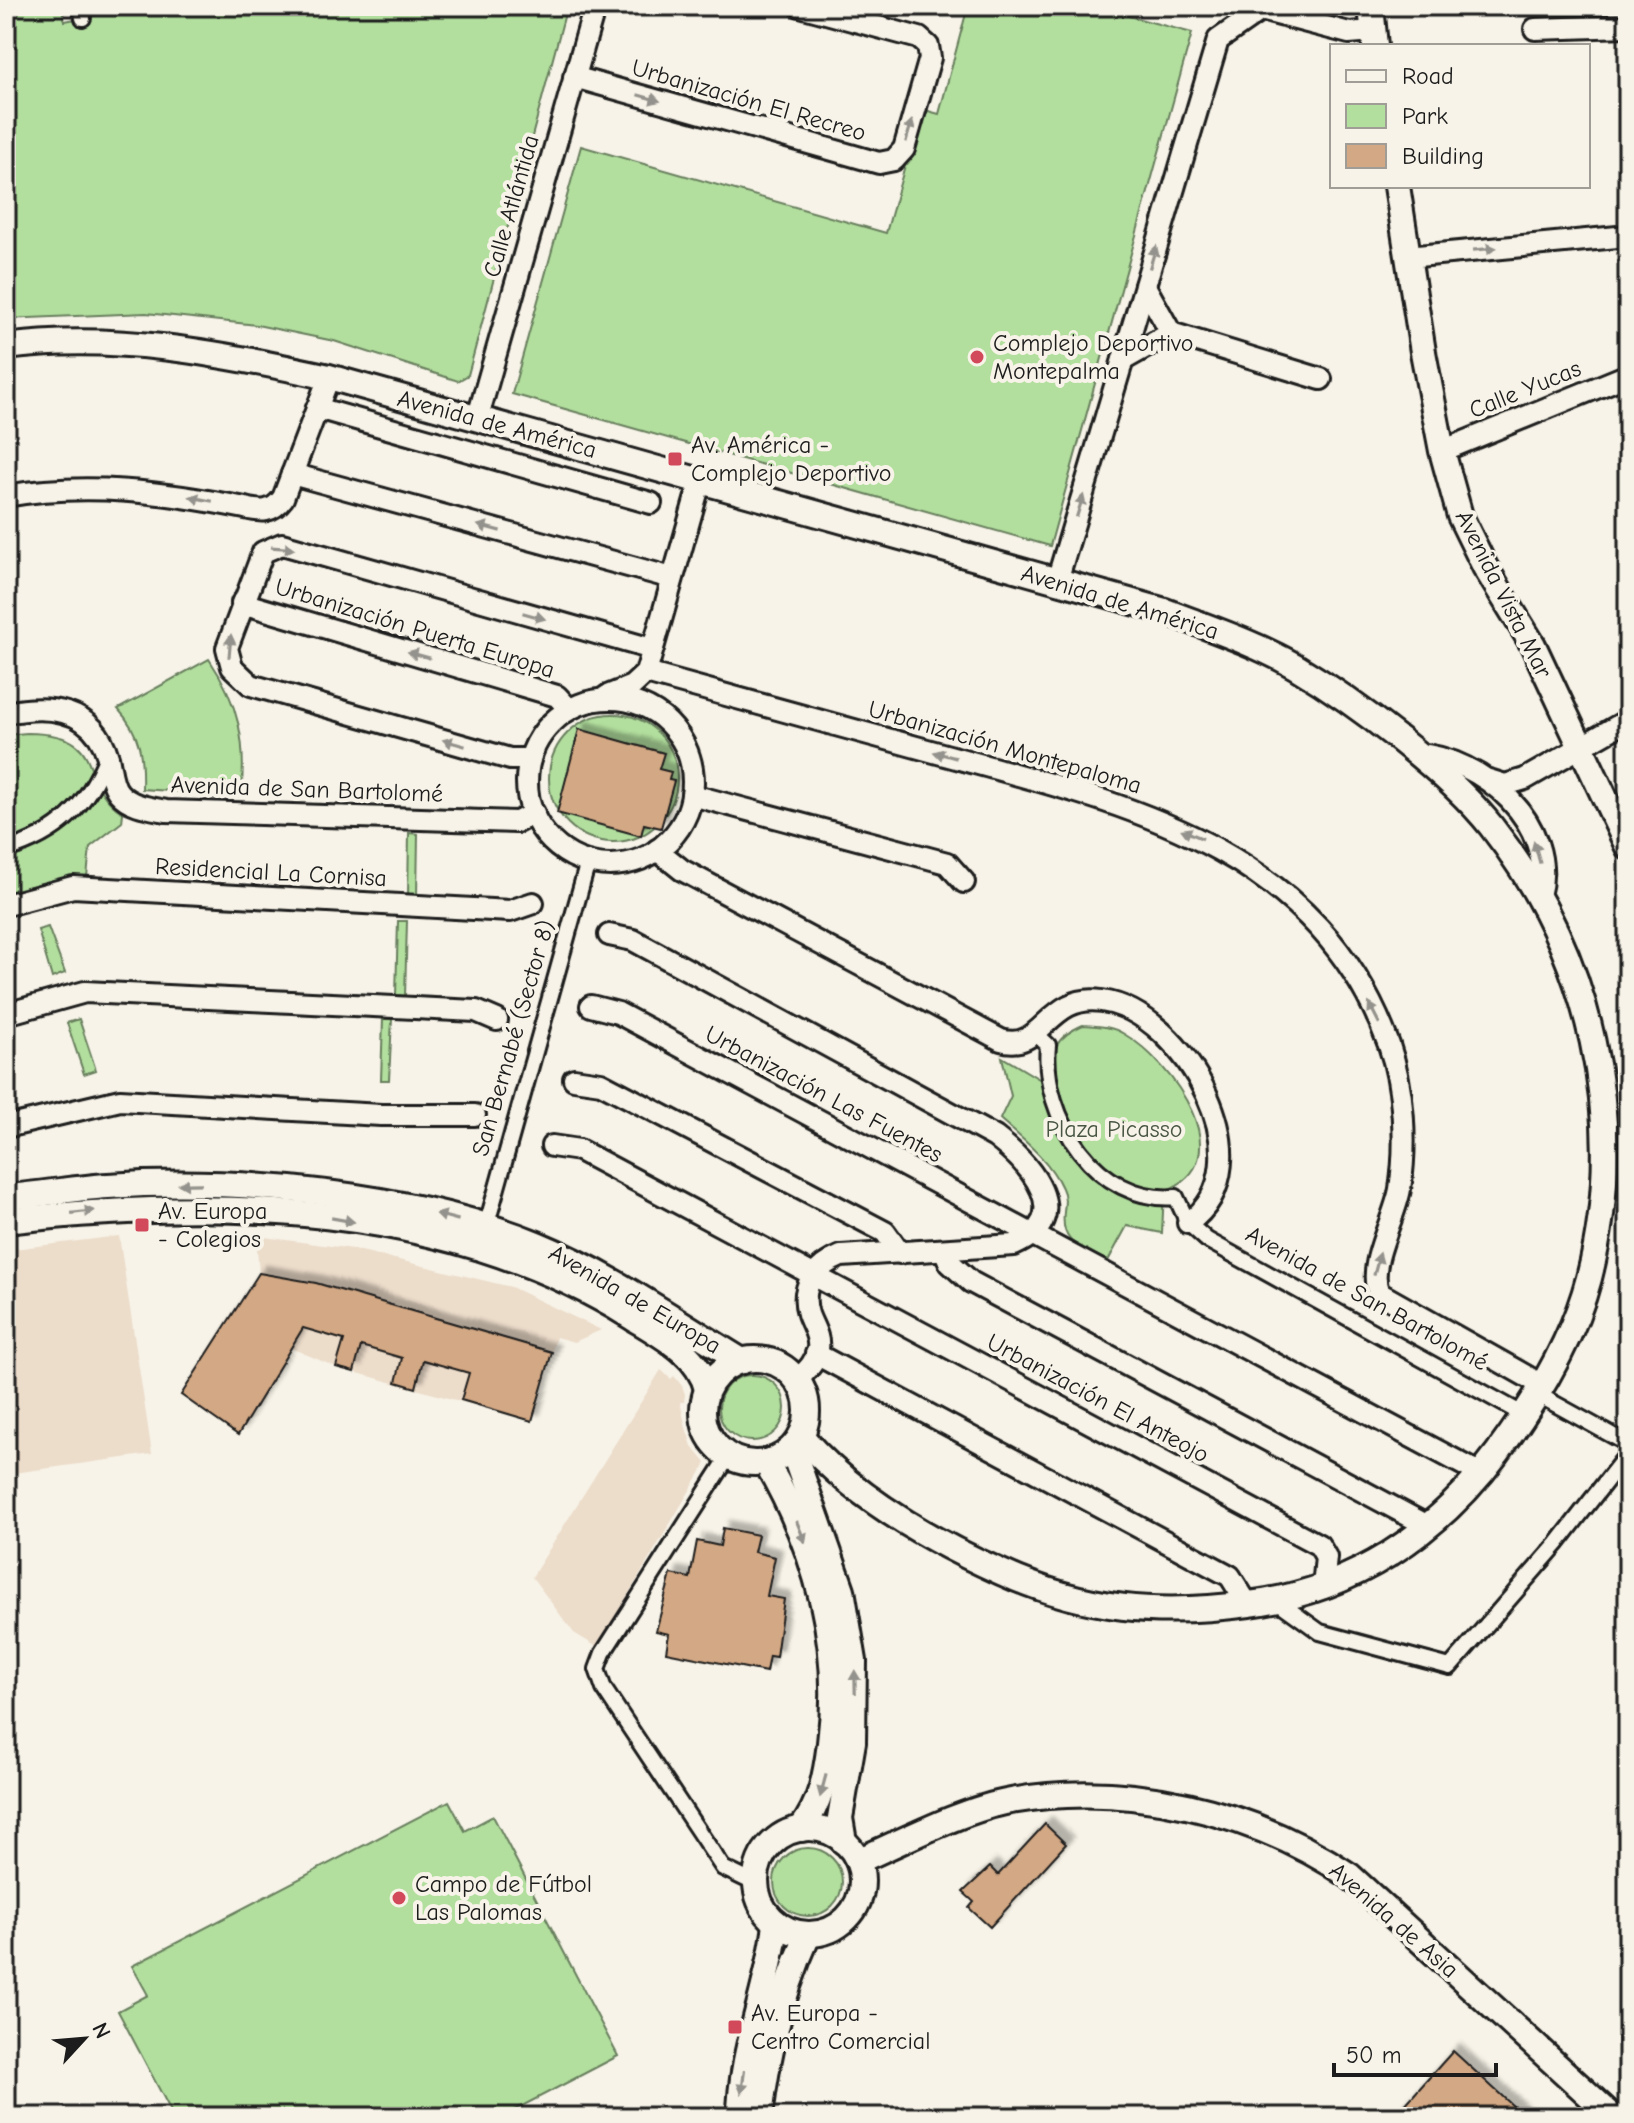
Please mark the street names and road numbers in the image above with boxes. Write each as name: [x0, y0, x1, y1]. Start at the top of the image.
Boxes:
street label: Urbanización El Recreo: [629, 53, 869, 147]
street label: Calle Atlántida: [477, 132, 545, 280]
street label: Calle Yucas: [1465, 354, 1585, 424]
street label: Avenida de América: [394, 384, 600, 464]
street label: Avenida Vista Mar: [1450, 506, 1559, 683]
street label: Avenida de América: [1018, 559, 1222, 645]
street label: Urbanización Puerta Europa: [272, 572, 558, 684]
street label: Urbanización Montepaloma: [865, 695, 1145, 799]
street label: Avenida de San Bartolomé: [170, 770, 444, 808]
street label: Residencial La Cornisa: [154, 852, 388, 892]
street label: San Bernabé (Sector 8): [466, 917, 560, 1159]
street label: Urbanización Las Fuentes: [700, 1019, 948, 1169]
street label: Avenida de San Bartolomé: [1241, 1220, 1493, 1376]
street label: Avenida de Europa: [544, 1238, 726, 1360]
street label: Urbanización El Anteojo: [982, 1328, 1214, 1468]
street label: Avenida de Asia: [1324, 1856, 1464, 1984]

